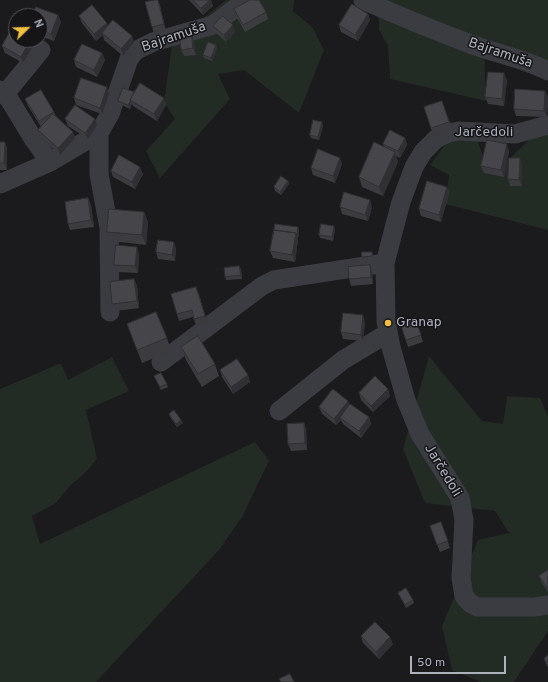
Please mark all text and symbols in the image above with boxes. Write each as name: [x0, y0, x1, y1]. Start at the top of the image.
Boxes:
north arrow: [8, 8, 48, 48]
text: N: [30, 17, 46, 30]
street label: Bajramuša: [140, 19, 208, 57]
street label: Bajramuša: [466, 35, 534, 73]
street label: Jarčedoli: [455, 125, 513, 141]
place label: Granap: [396, 315, 442, 331]
marker: Granap: [383, 318, 393, 328]
street label: Jarčedoli: [420, 442, 464, 500]
scale bar: [412, 648, 508, 674]
text: 50 m: [417, 655, 445, 671]

